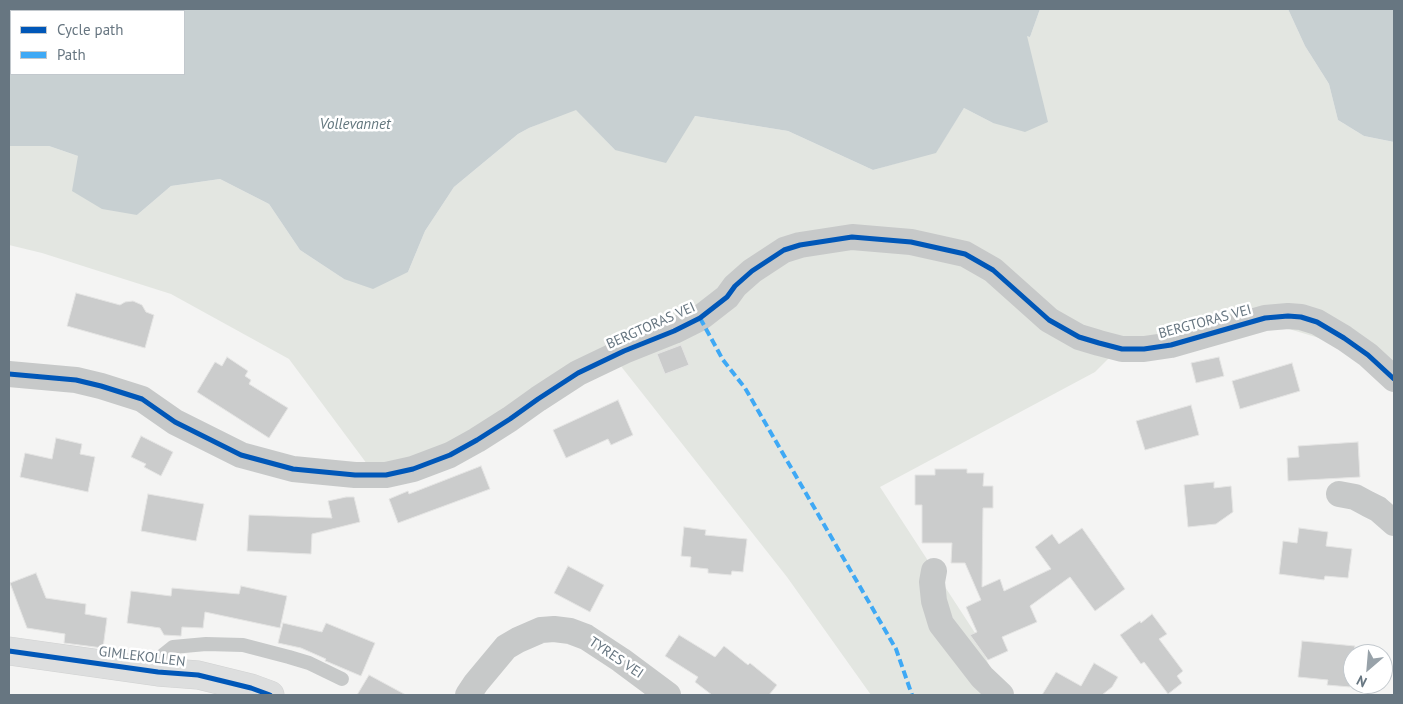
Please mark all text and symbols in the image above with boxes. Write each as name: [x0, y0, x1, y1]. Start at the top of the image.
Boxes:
legend: [10, 10, 185, 75]
text: Cycle path: [57, 20, 123, 39]
text: Path: [57, 45, 86, 64]
water label: Vollevannet: [319, 116, 391, 134]
street label: BERGTORAS VEI: [604, 299, 698, 353]
street label: BERGTORAS VEI: [1157, 302, 1253, 342]
street label: TYRES VEI: [586, 634, 646, 682]
street label: GIMLEKOLLEN: [98, 643, 186, 671]
north arrow: [1343, 644, 1393, 694]
text: N: [1353, 671, 1370, 692]

